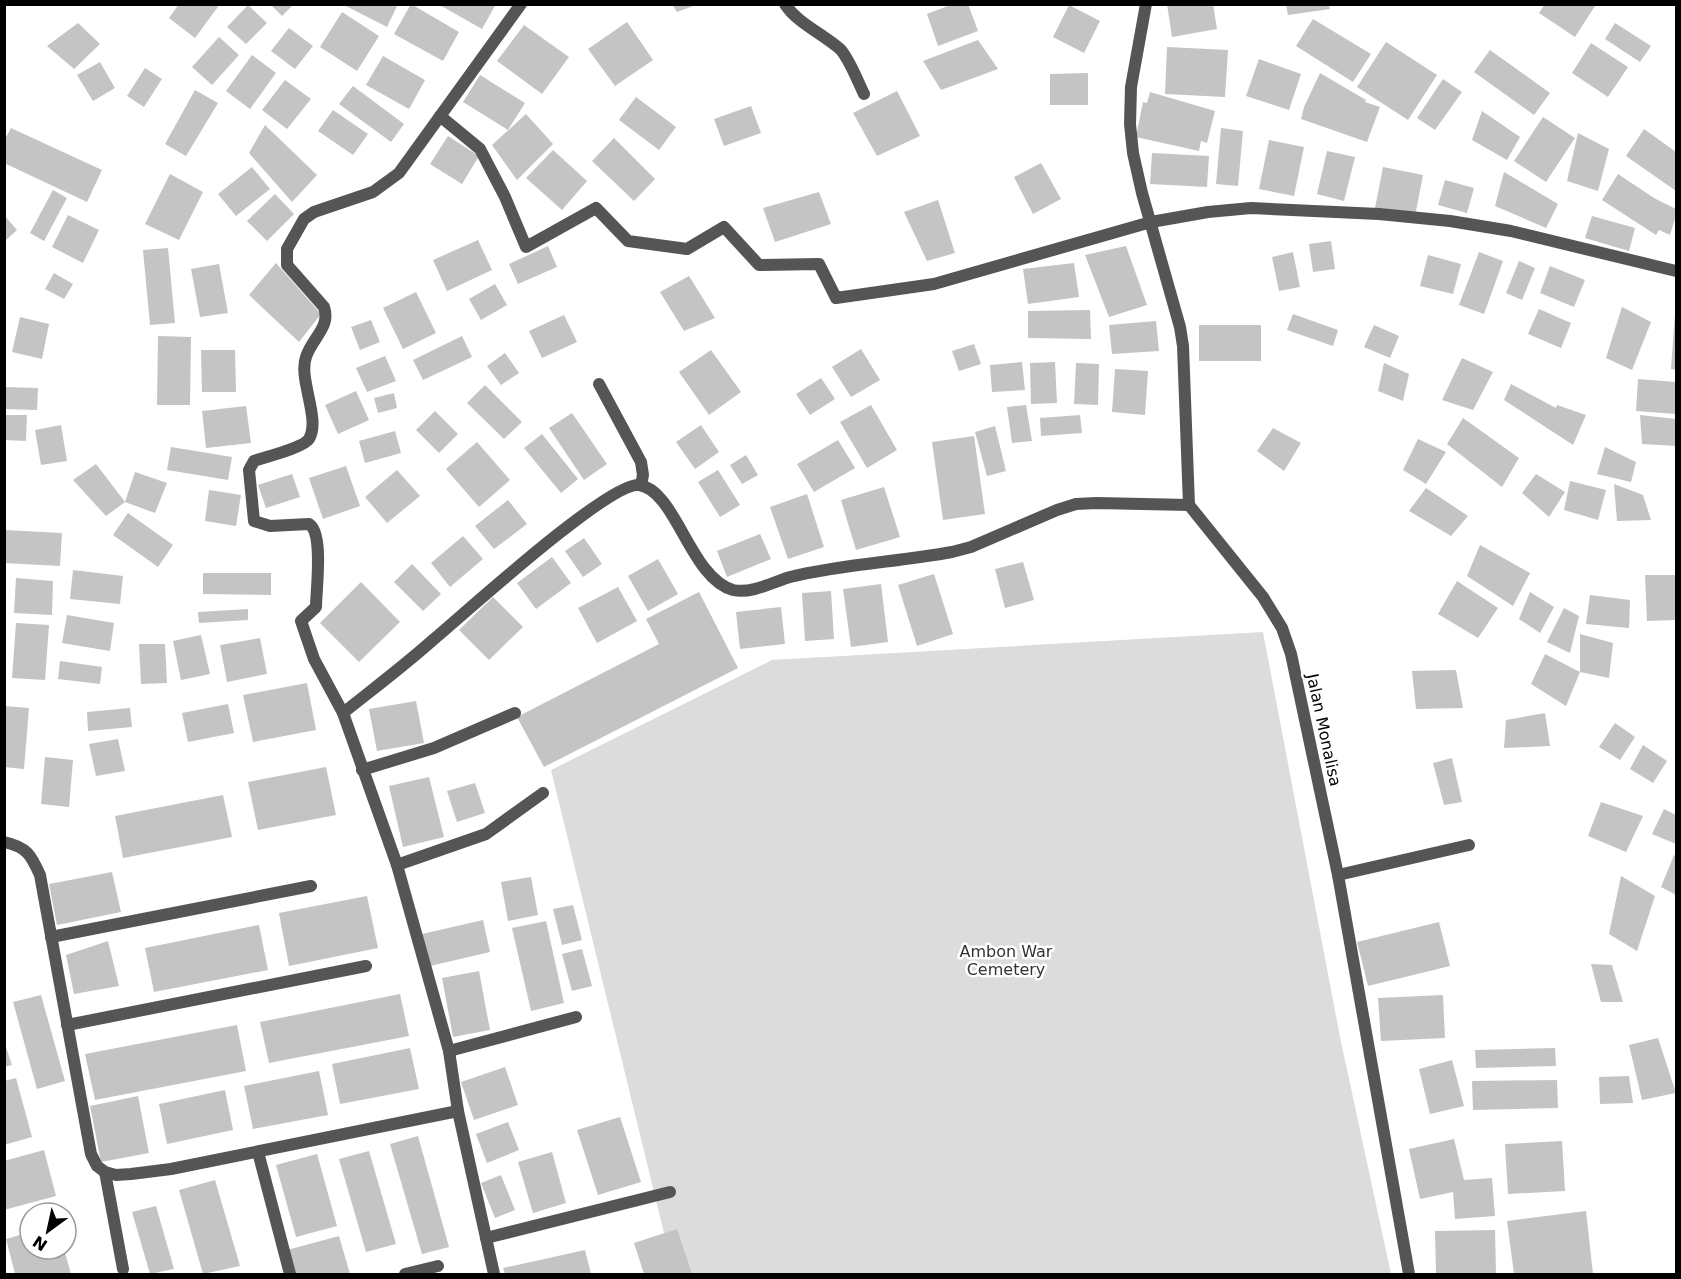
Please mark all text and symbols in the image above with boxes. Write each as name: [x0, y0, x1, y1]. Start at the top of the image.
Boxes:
street label: Jalan Monalisa: [1303, 671, 1345, 788]
park label: Ambon War Cemetery: [960, 942, 1053, 979]
north arrow: [18, 1201, 78, 1261]
text: N: [29, 1232, 51, 1255]

